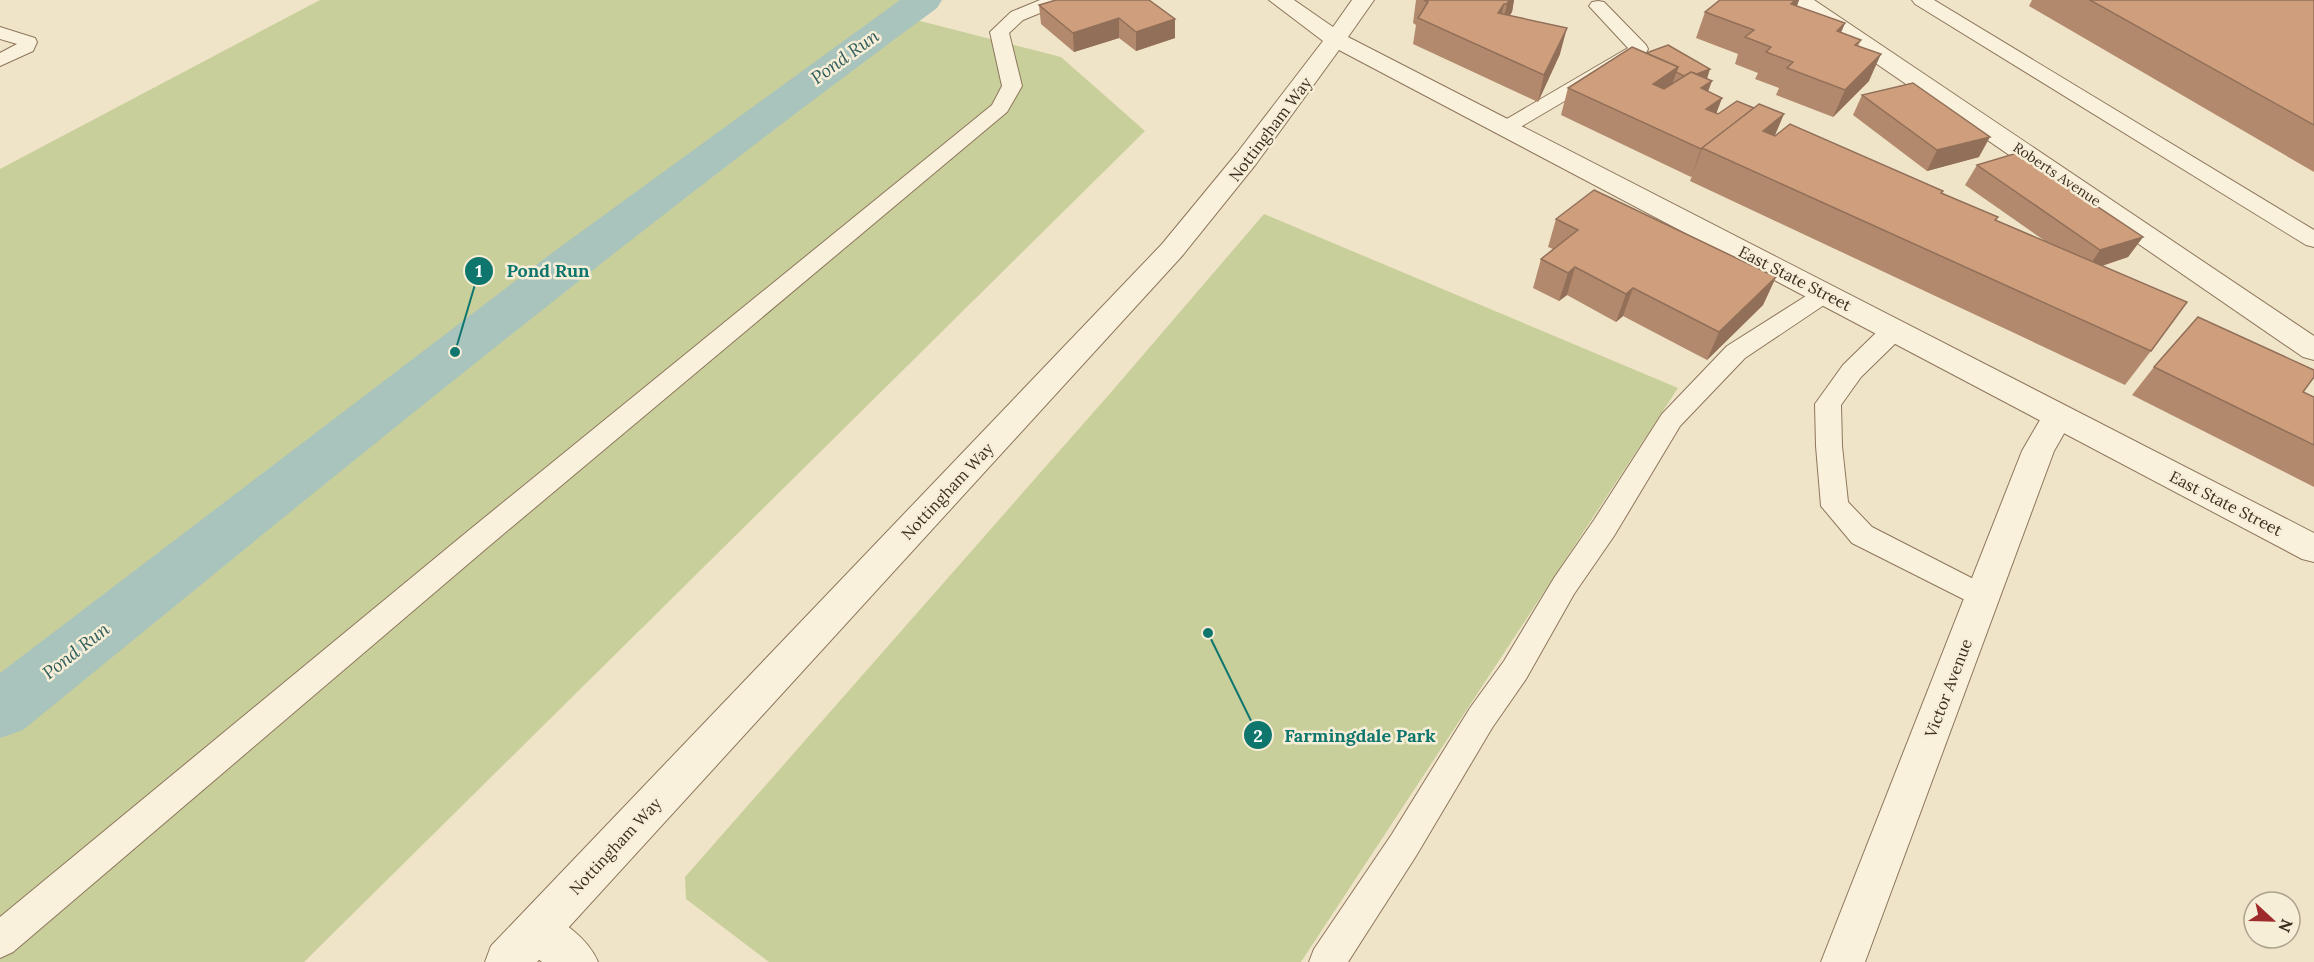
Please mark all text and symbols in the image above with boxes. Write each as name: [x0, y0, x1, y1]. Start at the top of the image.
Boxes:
water label: Pond Run: [806, 24, 883, 89]
street label: Nottingham Way: [1224, 72, 1316, 185]
street label: Roberts Avenue: [2010, 138, 2105, 210]
street label: East State Street: [1735, 241, 1855, 315]
callout: Pond Run: [464, 253, 601, 289]
text: 1: [475, 259, 483, 282]
text: Pond Run: [506, 259, 590, 282]
street label: Nottingham Way: [897, 438, 998, 544]
street label: East State Street: [2166, 466, 2286, 540]
water label: Pond Run: [38, 617, 114, 684]
street label: Victor Avenue: [1920, 636, 1976, 741]
callout: Farmingdale Park: [1243, 717, 1448, 753]
text: 2: [1253, 724, 1263, 747]
text: Farmingdale Park: [1284, 724, 1436, 747]
street label: Nottingham Way: [565, 793, 666, 899]
north arrow: [2242, 890, 2302, 950]
text: N: [2274, 916, 2297, 935]

